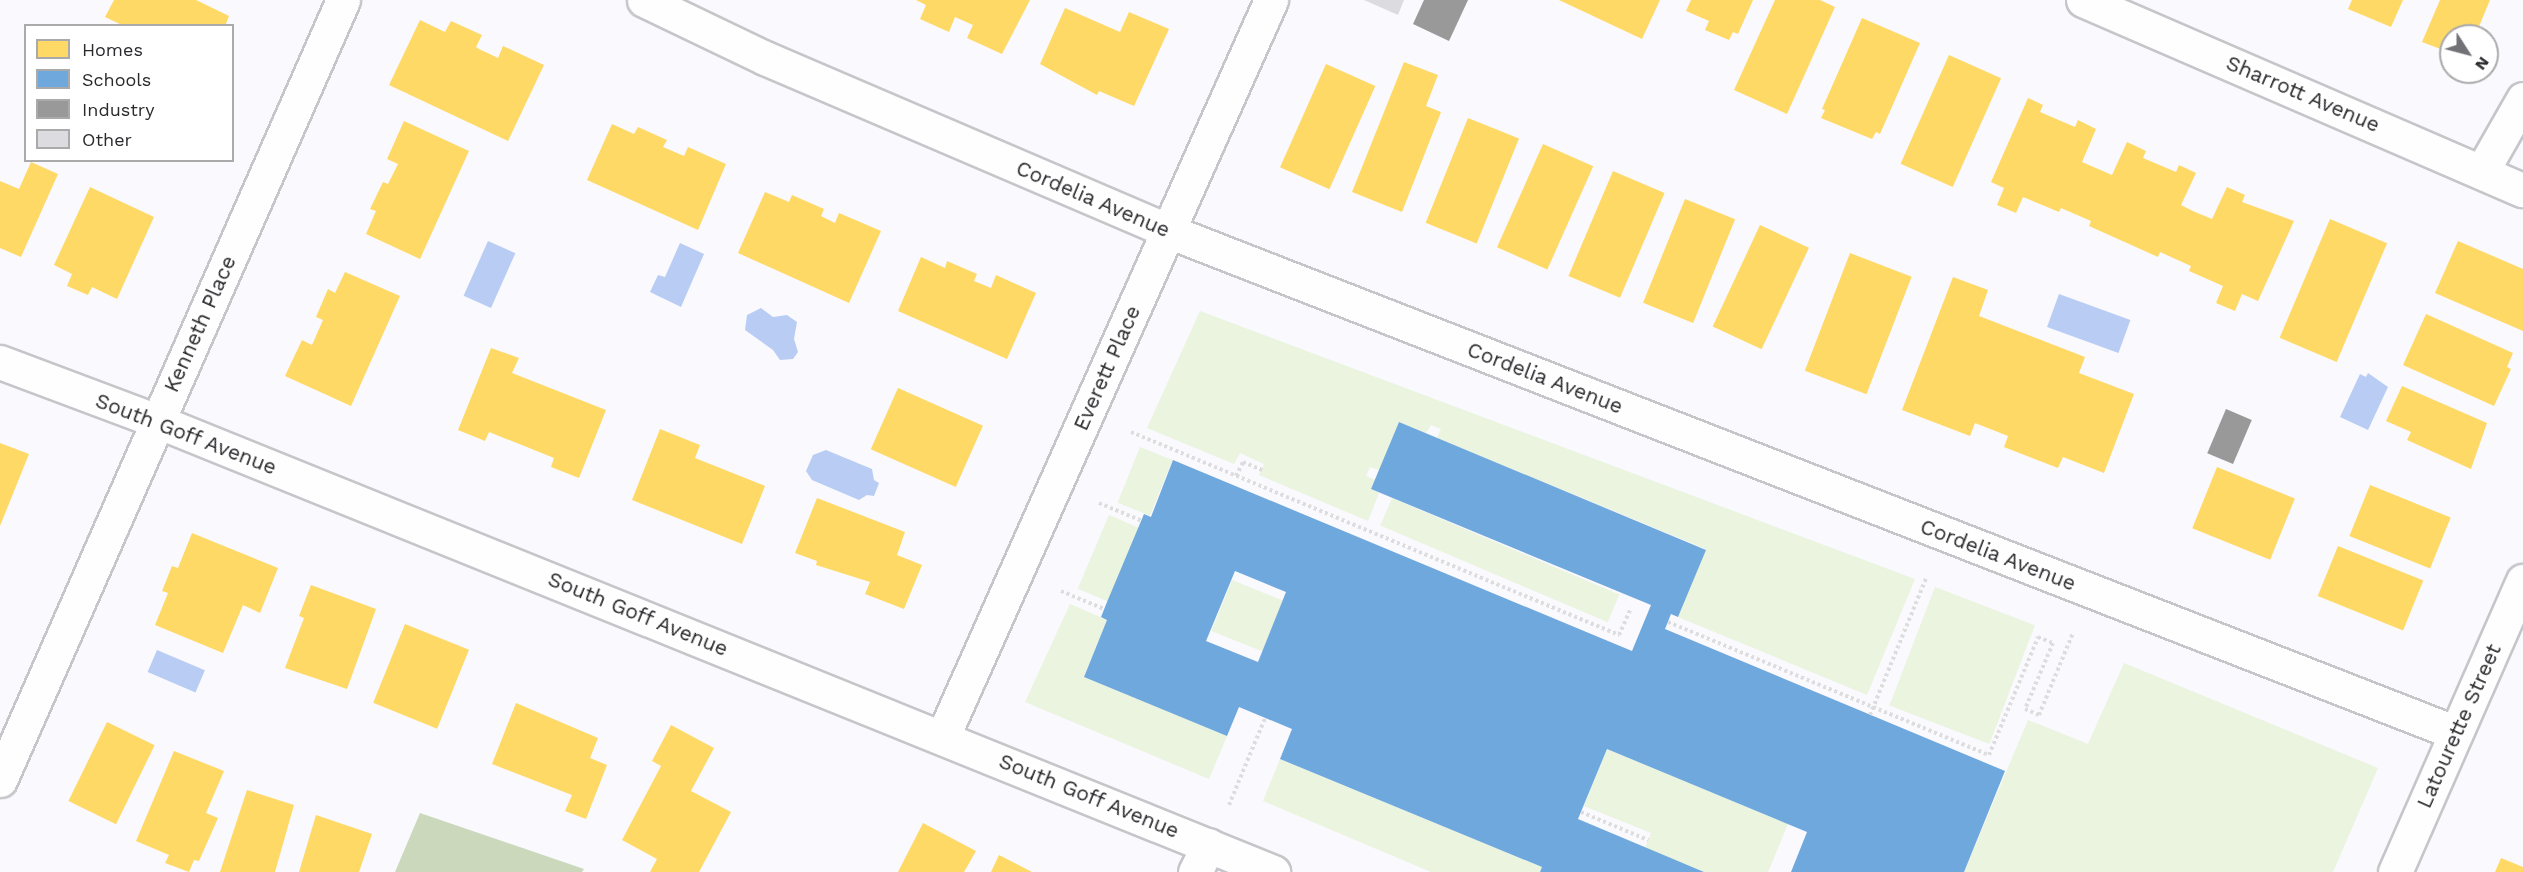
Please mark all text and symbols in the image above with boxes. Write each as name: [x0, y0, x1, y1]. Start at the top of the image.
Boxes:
legend: [24, 24, 234, 162]
north arrow: [2439, 24, 2499, 84]
text: Homes: [82, 39, 143, 60]
street label: Sharrott Avenue: [2222, 50, 2384, 138]
text: N: [2471, 53, 2494, 74]
text: Schools: [82, 69, 151, 90]
text: Industry: [82, 99, 154, 120]
text: Other: [82, 129, 132, 150]
street label: Cordelia Avenue: [1012, 155, 1174, 243]
street label: Kenneth Place: [159, 252, 241, 396]
street label: Everett Place: [1068, 302, 1146, 434]
street label: Cordelia Avenue: [1463, 337, 1627, 419]
street label: South Goff Avenue: [91, 388, 281, 480]
street label: Cordelia Avenue: [1916, 514, 2080, 596]
street label: South Goff Avenue: [544, 566, 732, 662]
street label: Latourette Street: [2411, 640, 2507, 812]
street label: South Goff Avenue: [995, 748, 1183, 844]

